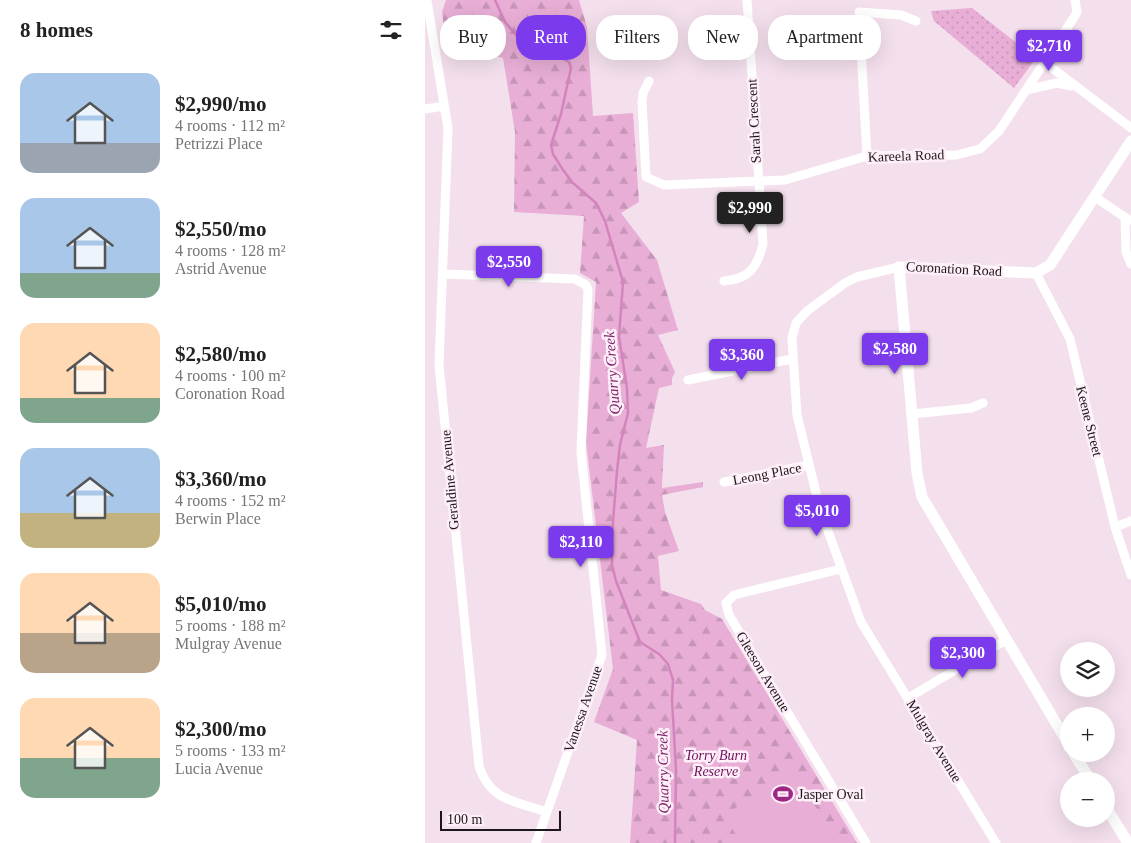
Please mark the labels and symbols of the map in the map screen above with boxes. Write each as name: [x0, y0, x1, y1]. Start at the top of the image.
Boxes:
pin: $2,710: [1008, 30, 1090, 72]
street label: Sarah Crescent: [744, 78, 764, 164]
street label: Kareela Road: [867, 147, 945, 165]
pin: $2,990: [709, 192, 791, 234]
pin: $2,550: [468, 246, 550, 288]
street label: Coronation Road: [906, 259, 1002, 279]
water label: Quarry Creek: [601, 331, 623, 415]
pin: $2,580: [854, 332, 936, 375]
pin: $3,360: [701, 338, 783, 381]
street label: Keene Street: [1073, 384, 1105, 458]
street label: Geraldine Avenue: [438, 429, 462, 531]
street label: Leong Place: [731, 460, 803, 488]
pin: $5,010: [776, 494, 858, 537]
pin: $2,110: [540, 526, 622, 568]
street label: Gleeson Avenue: [733, 629, 793, 715]
pin: $2,300: [922, 636, 1004, 679]
street label: Vanessa Avenue: [561, 664, 605, 754]
street label: Mulgray Avenue: [904, 697, 964, 785]
water label: Quarry Creek: [654, 730, 672, 814]
park label: Torry Burn Reserve: [685, 748, 747, 779]
sports icon: Jasper Oval: [772, 783, 794, 805]
place label: Jasper Oval: [798, 787, 864, 802]
scale bar: [440, 808, 561, 831]

